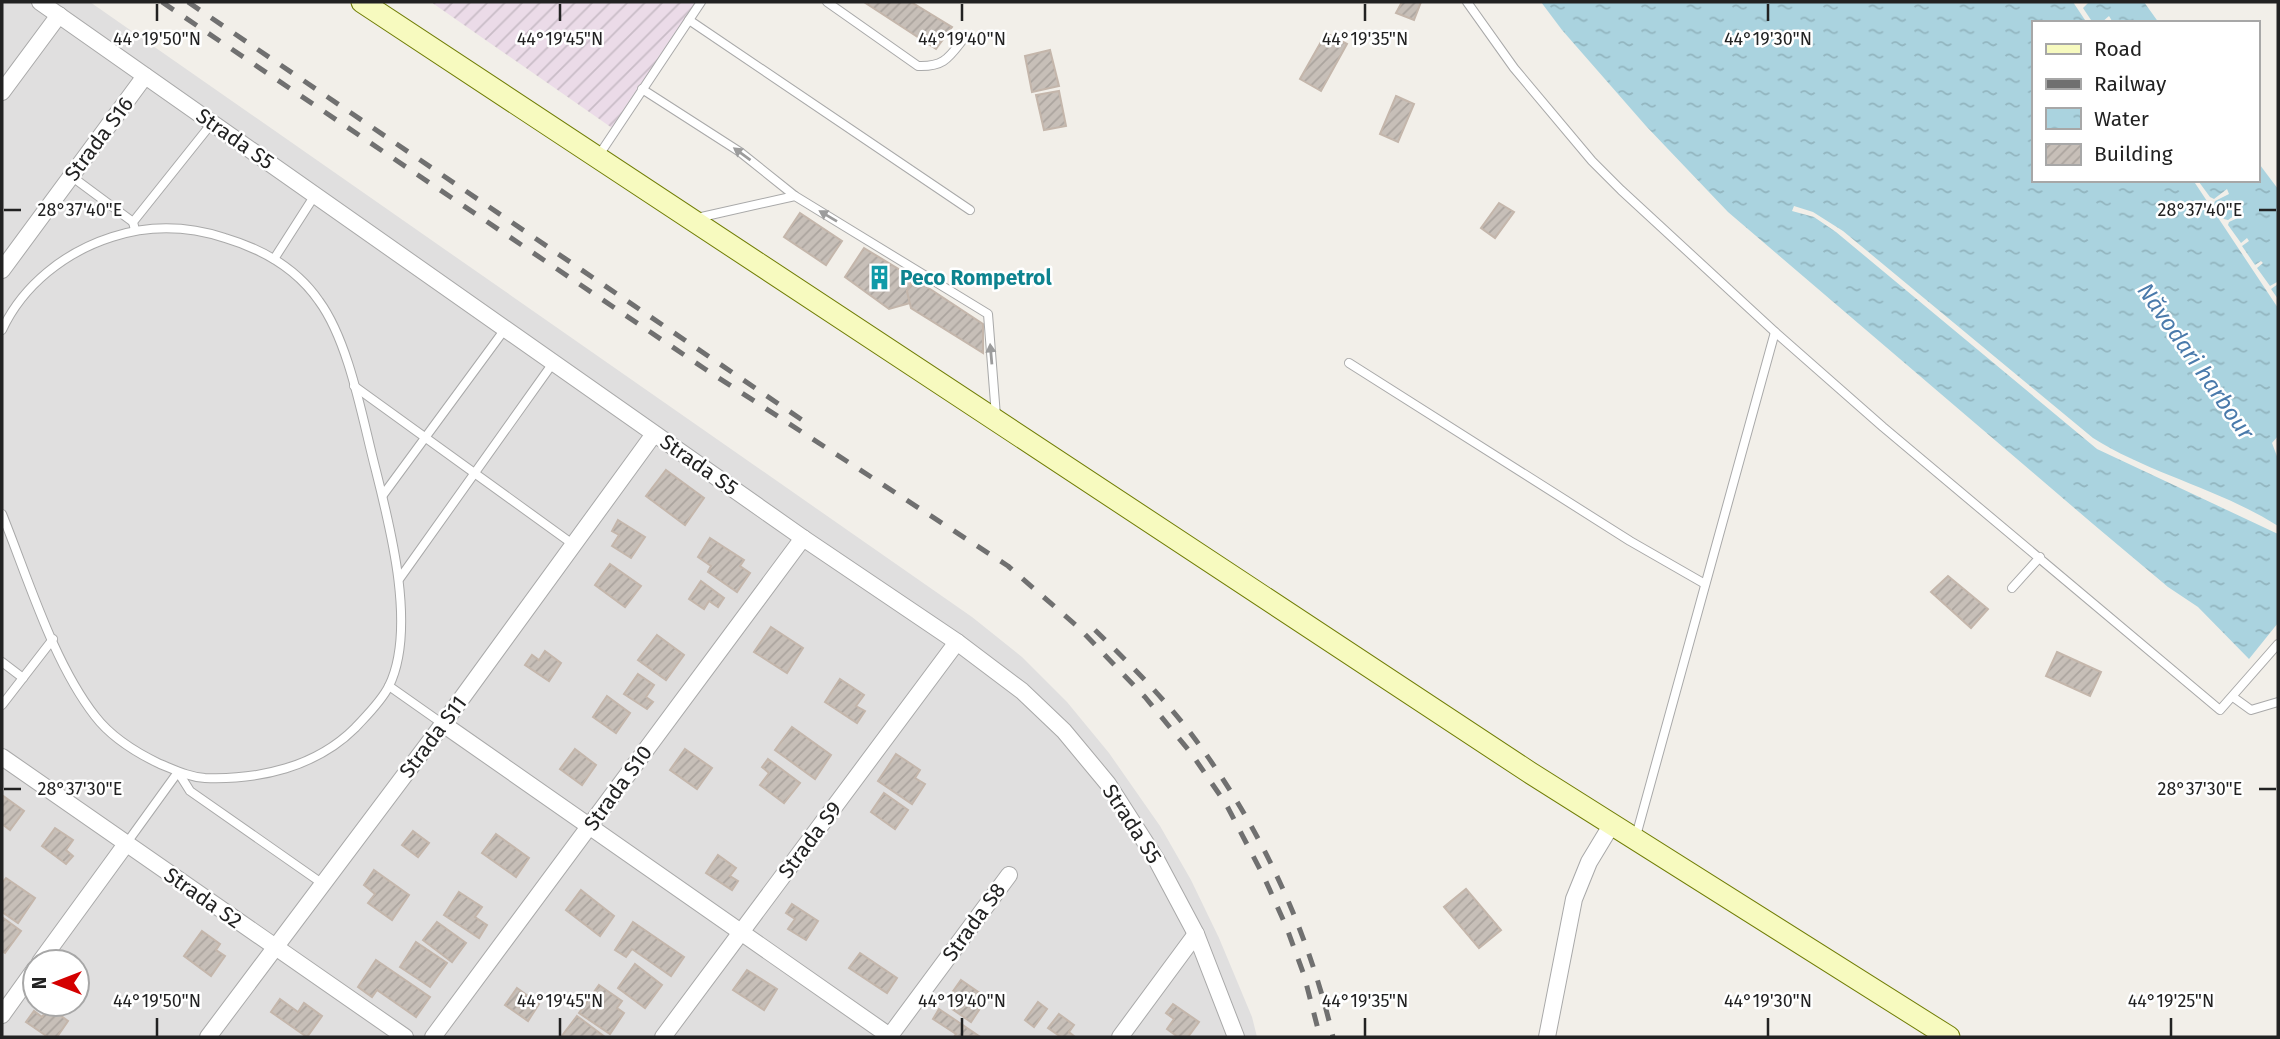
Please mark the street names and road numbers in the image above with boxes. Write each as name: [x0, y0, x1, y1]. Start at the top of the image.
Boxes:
street label: Strada S16: [59, 92, 139, 186]
street label: Strada S5: [191, 103, 279, 175]
street label: Strada S5: [655, 429, 743, 501]
street label: Strada S11: [394, 691, 472, 783]
street label: Strada S10: [578, 740, 658, 836]
street label: Strada S5: [1097, 779, 1167, 869]
street label: Strada S9: [773, 796, 847, 884]
street label: Strada S2: [159, 862, 247, 934]
street label: Strada S8: [937, 878, 1011, 966]

